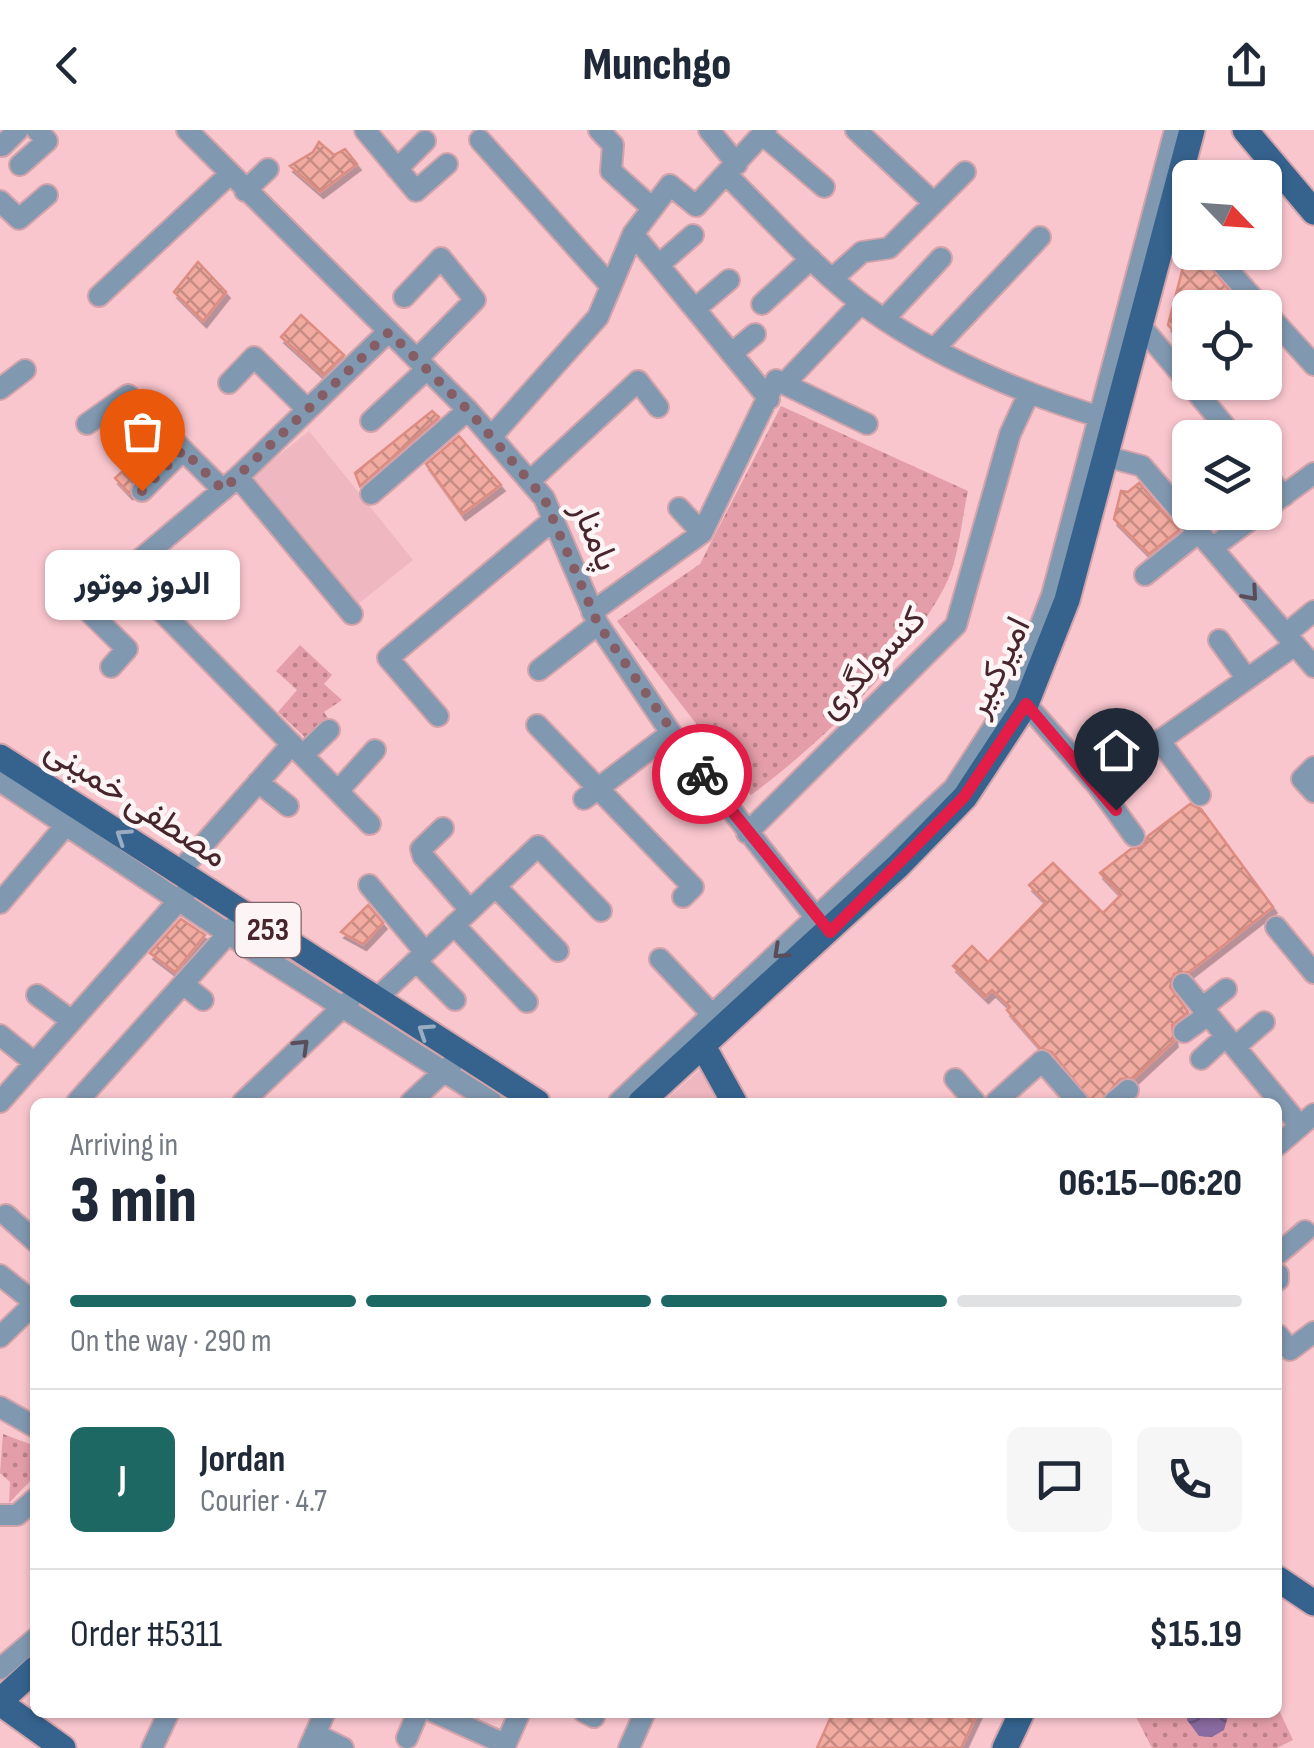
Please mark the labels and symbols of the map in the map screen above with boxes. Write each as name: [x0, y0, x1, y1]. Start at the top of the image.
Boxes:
north arrow: [1172, 160, 1282, 270]
pin: [100, 389, 185, 492]
street label: پامنار: [560, 494, 629, 578]
callout: الدوز موتور: [44, 551, 240, 621]
one-way arrow: [1240, 582, 1258, 600]
street label: کنسولگری: [808, 598, 936, 728]
street label: امیرکبیر: [955, 610, 1041, 725]
pin: [1074, 708, 1159, 811]
courier: [652, 724, 752, 824]
street label: مصطفی خمینی: [37, 728, 235, 878]
one-way arrow: [115, 829, 133, 848]
road number: 253: [236, 903, 300, 957]
one-way arrow: [773, 940, 792, 958]
one-way arrow: [418, 1024, 436, 1043]
one-way arrow: [291, 1040, 309, 1058]

